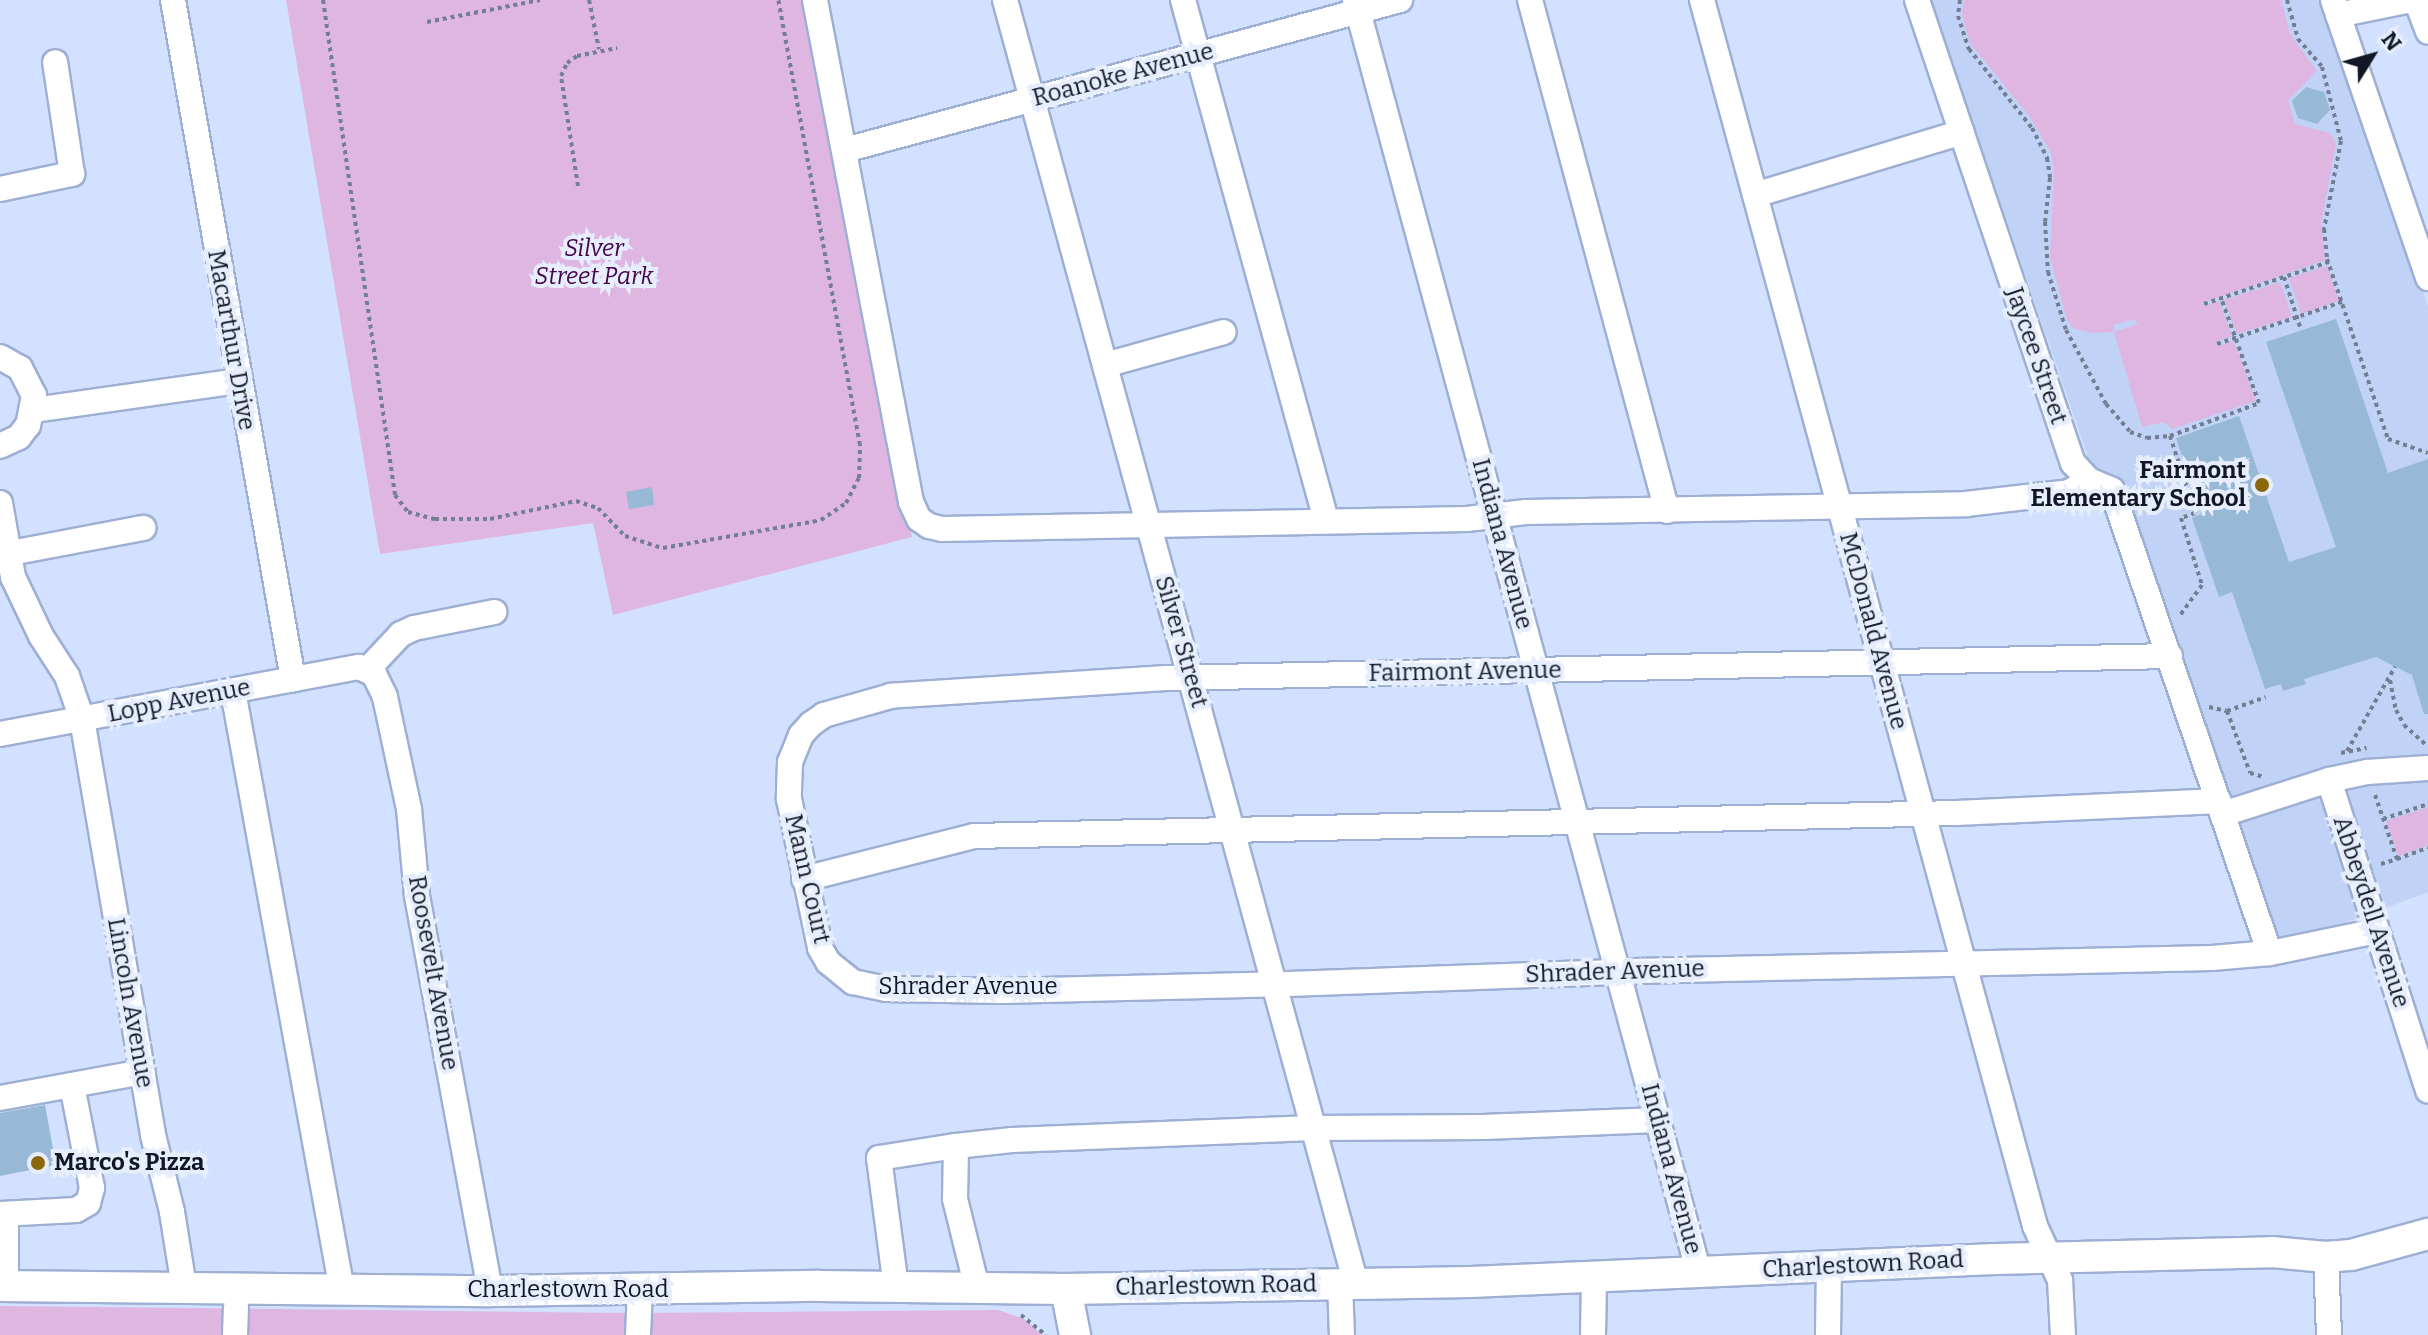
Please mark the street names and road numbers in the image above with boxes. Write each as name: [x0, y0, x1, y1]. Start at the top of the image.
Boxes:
street label: Roanoke Avenue: [1029, 37, 1217, 113]
street label: Macarthur Drive: [201, 248, 261, 432]
street label: Jaycee Street: [1999, 284, 2073, 428]
street label: Indiana Avenue: [1465, 456, 1539, 632]
street label: McDonald Avenue: [1833, 529, 1913, 733]
street label: Silver Street: [1148, 573, 1214, 711]
street label: Fairmont Avenue: [1368, 656, 1562, 688]
street label: Lopp Avenue: [105, 673, 253, 729]
street label: Mann Court: [778, 811, 836, 947]
street label: Abbeydell Avenue: [2326, 813, 2416, 1011]
street label: Roosevelt Avenue: [402, 873, 464, 1073]
street label: Lincoln Avenue: [101, 916, 159, 1090]
street label: Shrader Avenue: [1525, 954, 1705, 990]
street label: Shrader Avenue: [878, 973, 1058, 1001]
street label: Indiana Avenue: [1634, 1081, 1708, 1257]
street label: Charlestown Road: [1762, 1245, 1964, 1285]
street label: Charlestown Road: [1115, 1270, 1317, 1302]
street label: Charlestown Road: [467, 1276, 669, 1304]

